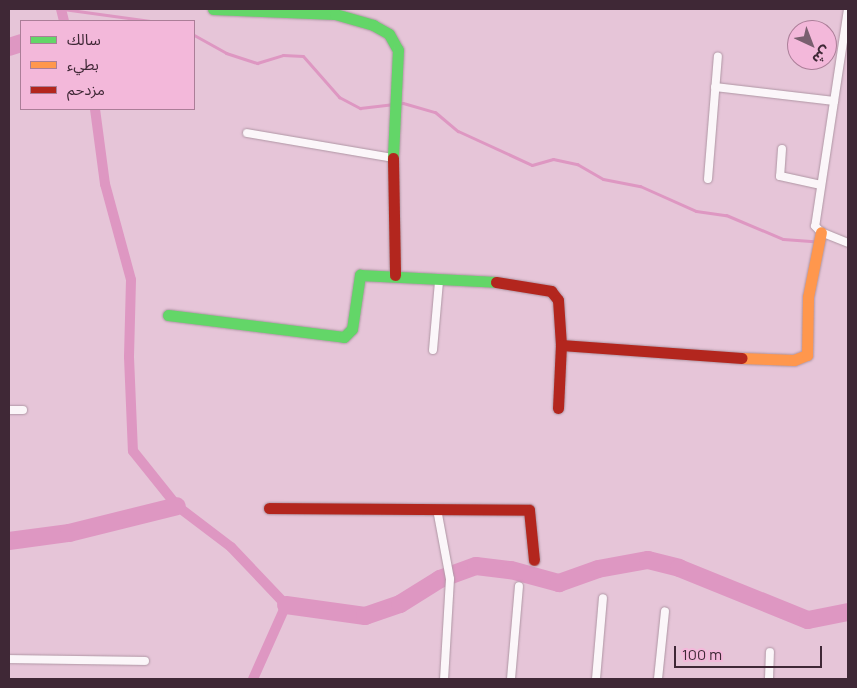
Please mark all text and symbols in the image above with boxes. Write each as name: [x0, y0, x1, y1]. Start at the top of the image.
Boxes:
legend: [20, 20, 195, 110]
north arrow: [787, 20, 837, 70]
text: سالك: [67, 29, 101, 50]
text: ش: [808, 42, 835, 69]
text: بطيء: [67, 54, 99, 75]
text: مزدحم: [67, 79, 105, 100]
scale bar: [677, 636, 824, 668]
text: 100 m: [682, 644, 722, 665]

